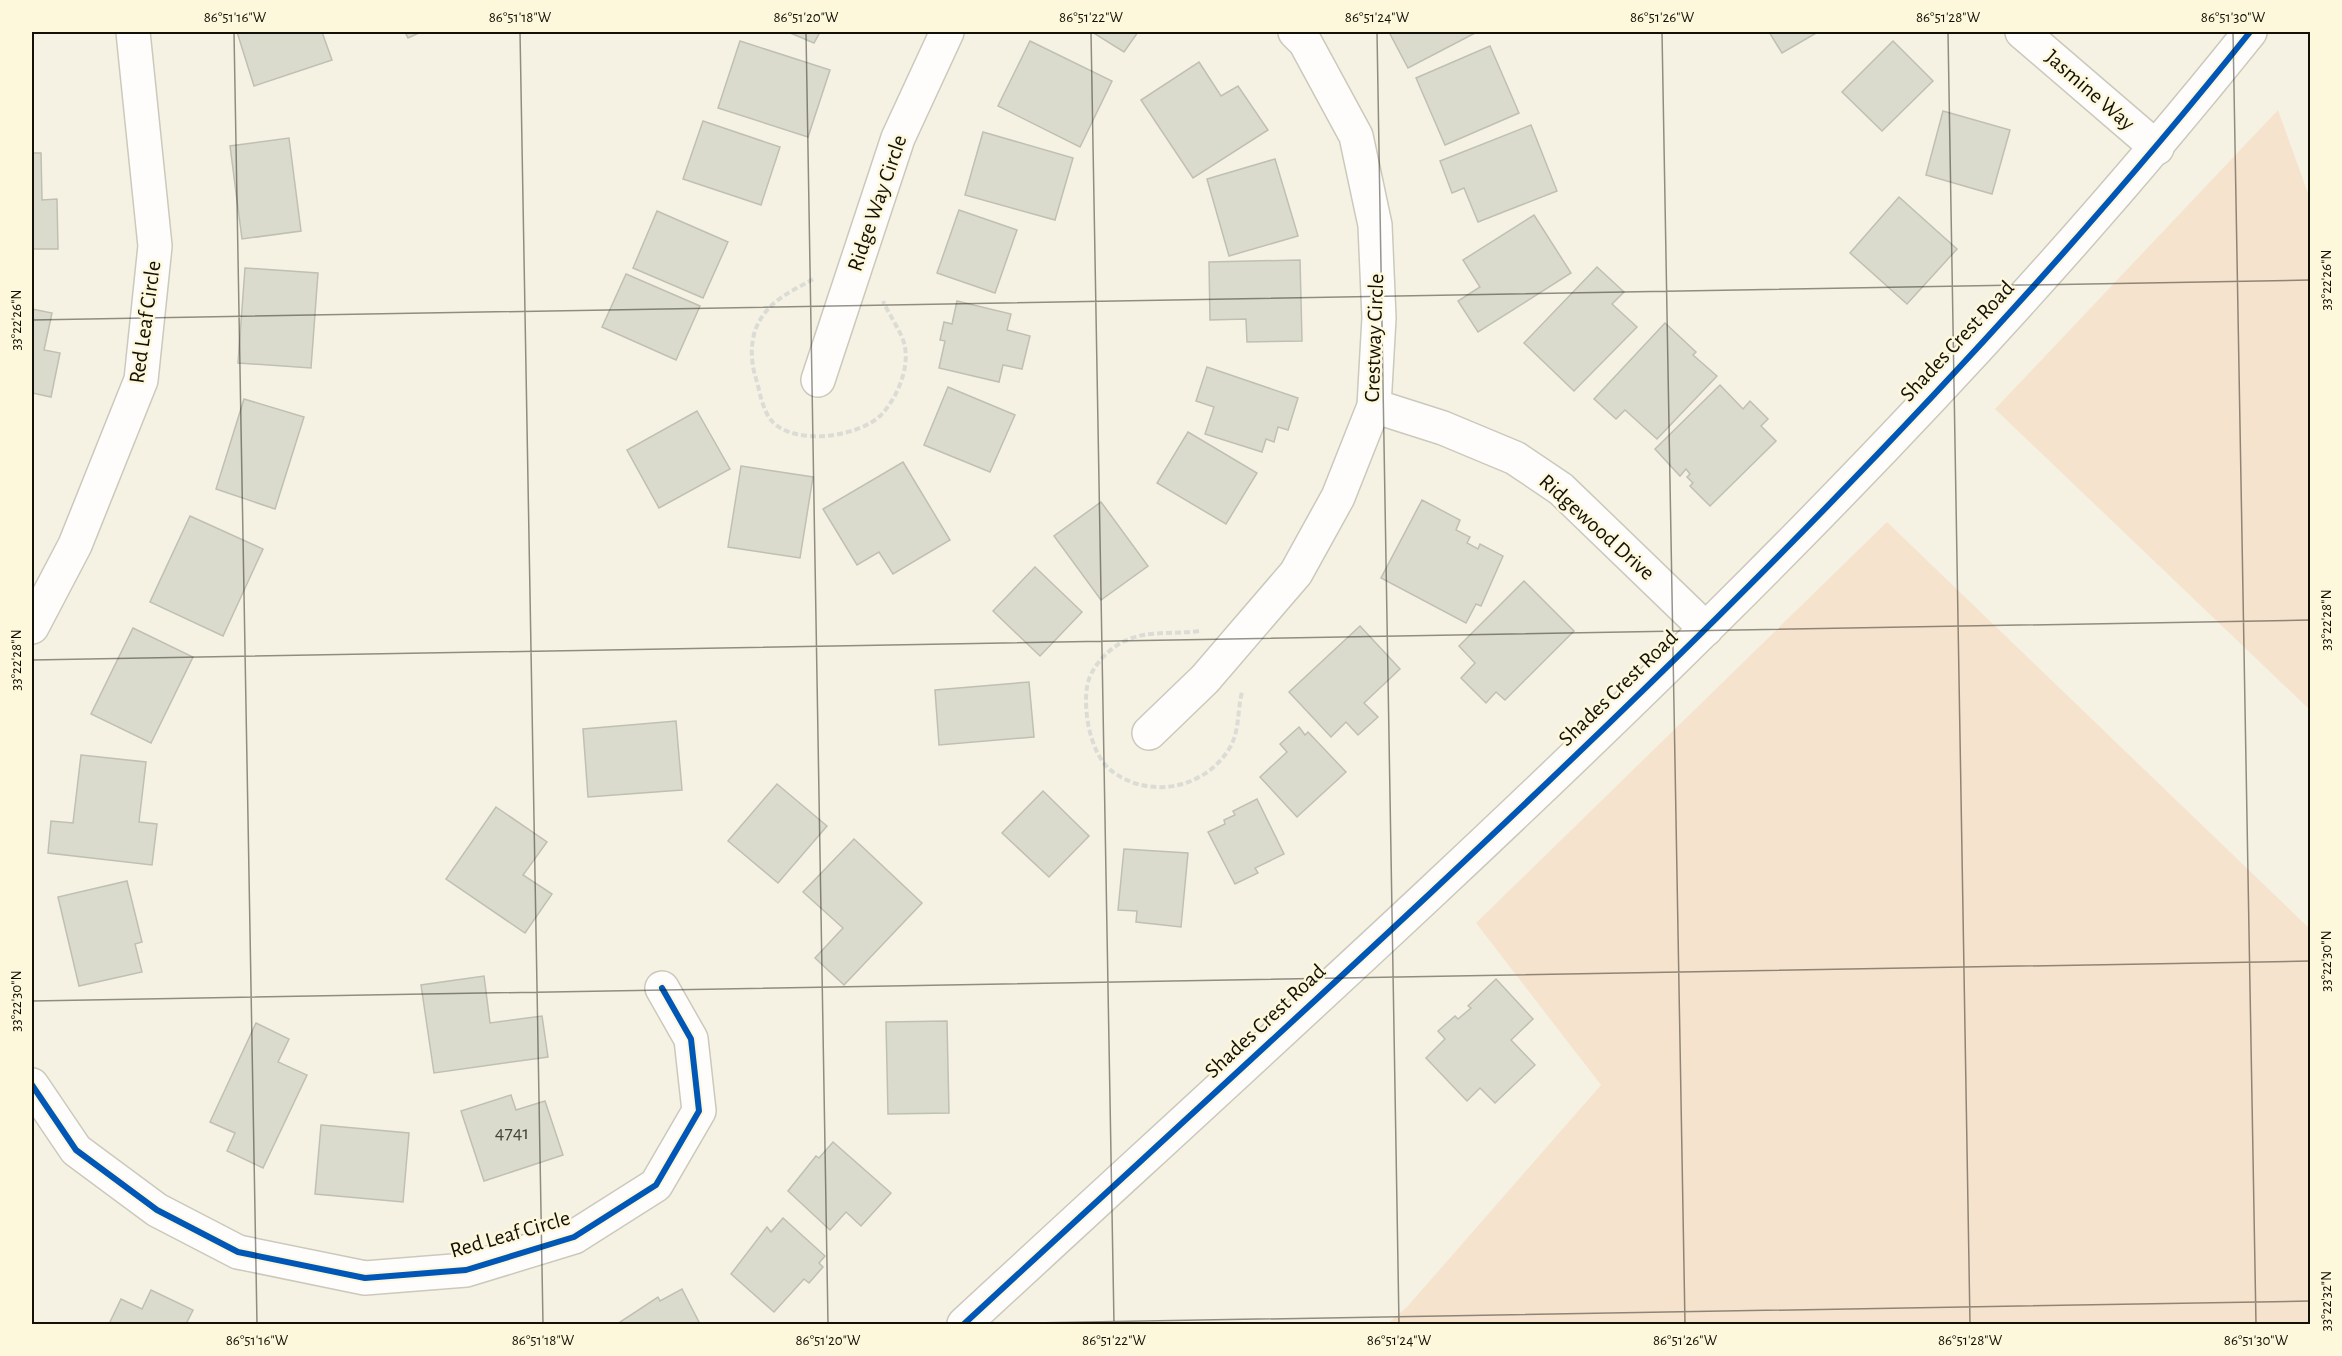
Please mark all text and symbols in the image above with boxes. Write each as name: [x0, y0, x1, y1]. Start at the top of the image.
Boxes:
text: 86°51'16"W: [204, 10, 267, 25]
text: 86°51'18"W: [489, 10, 552, 25]
text: 86°51'20"W: [773, 10, 839, 25]
text: 86°51'22"W: [1059, 10, 1124, 25]
text: 86°51'24"W: [1345, 10, 1410, 25]
text: 86°51'26"W: [1630, 10, 1695, 25]
text: 86°51'28"W: [1916, 10, 1981, 25]
text: 86°51'30"W: [2201, 10, 2266, 25]
street label: Jasmine Way: [2041, 45, 2139, 135]
street label: Ridge Way Circle: [843, 132, 911, 274]
text: 33°22'26"N: [2319, 249, 2334, 311]
street label: Red Leaf Circle: [125, 259, 165, 385]
street label: Crestway Circle: [1361, 273, 1387, 403]
street label: Shades Crest Road: [1896, 277, 2018, 405]
text: 33°22'26"N: [9, 289, 24, 351]
street label: Ridgewood Drive: [1535, 470, 1659, 584]
text: 33°22'28"N: [2319, 589, 2334, 651]
street label: Shades Crest Road: [1554, 626, 1682, 750]
text: 33°22'28"N: [9, 629, 24, 691]
text: 33°22'30"N: [2319, 930, 2334, 992]
street label: Shades Crest Road: [1201, 960, 1329, 1082]
text: 33°22'30"N: [9, 970, 24, 1032]
house number: 4741: [495, 1123, 529, 1143]
street label: Red Leaf Circle: [448, 1206, 572, 1262]
text: 33°22'32"N: [2319, 1271, 2334, 1331]
text: 86°51'16"W: [226, 1333, 289, 1348]
text: 86°51'18"W: [512, 1333, 575, 1348]
text: 86°51'20"W: [795, 1333, 861, 1348]
text: 86°51'22"W: [1082, 1333, 1147, 1348]
text: 86°51'24"W: [1367, 1333, 1432, 1348]
text: 86°51'26"W: [1653, 1333, 1718, 1348]
text: 86°51'28"W: [1938, 1333, 2003, 1348]
text: 86°51'30"W: [2224, 1333, 2289, 1348]

